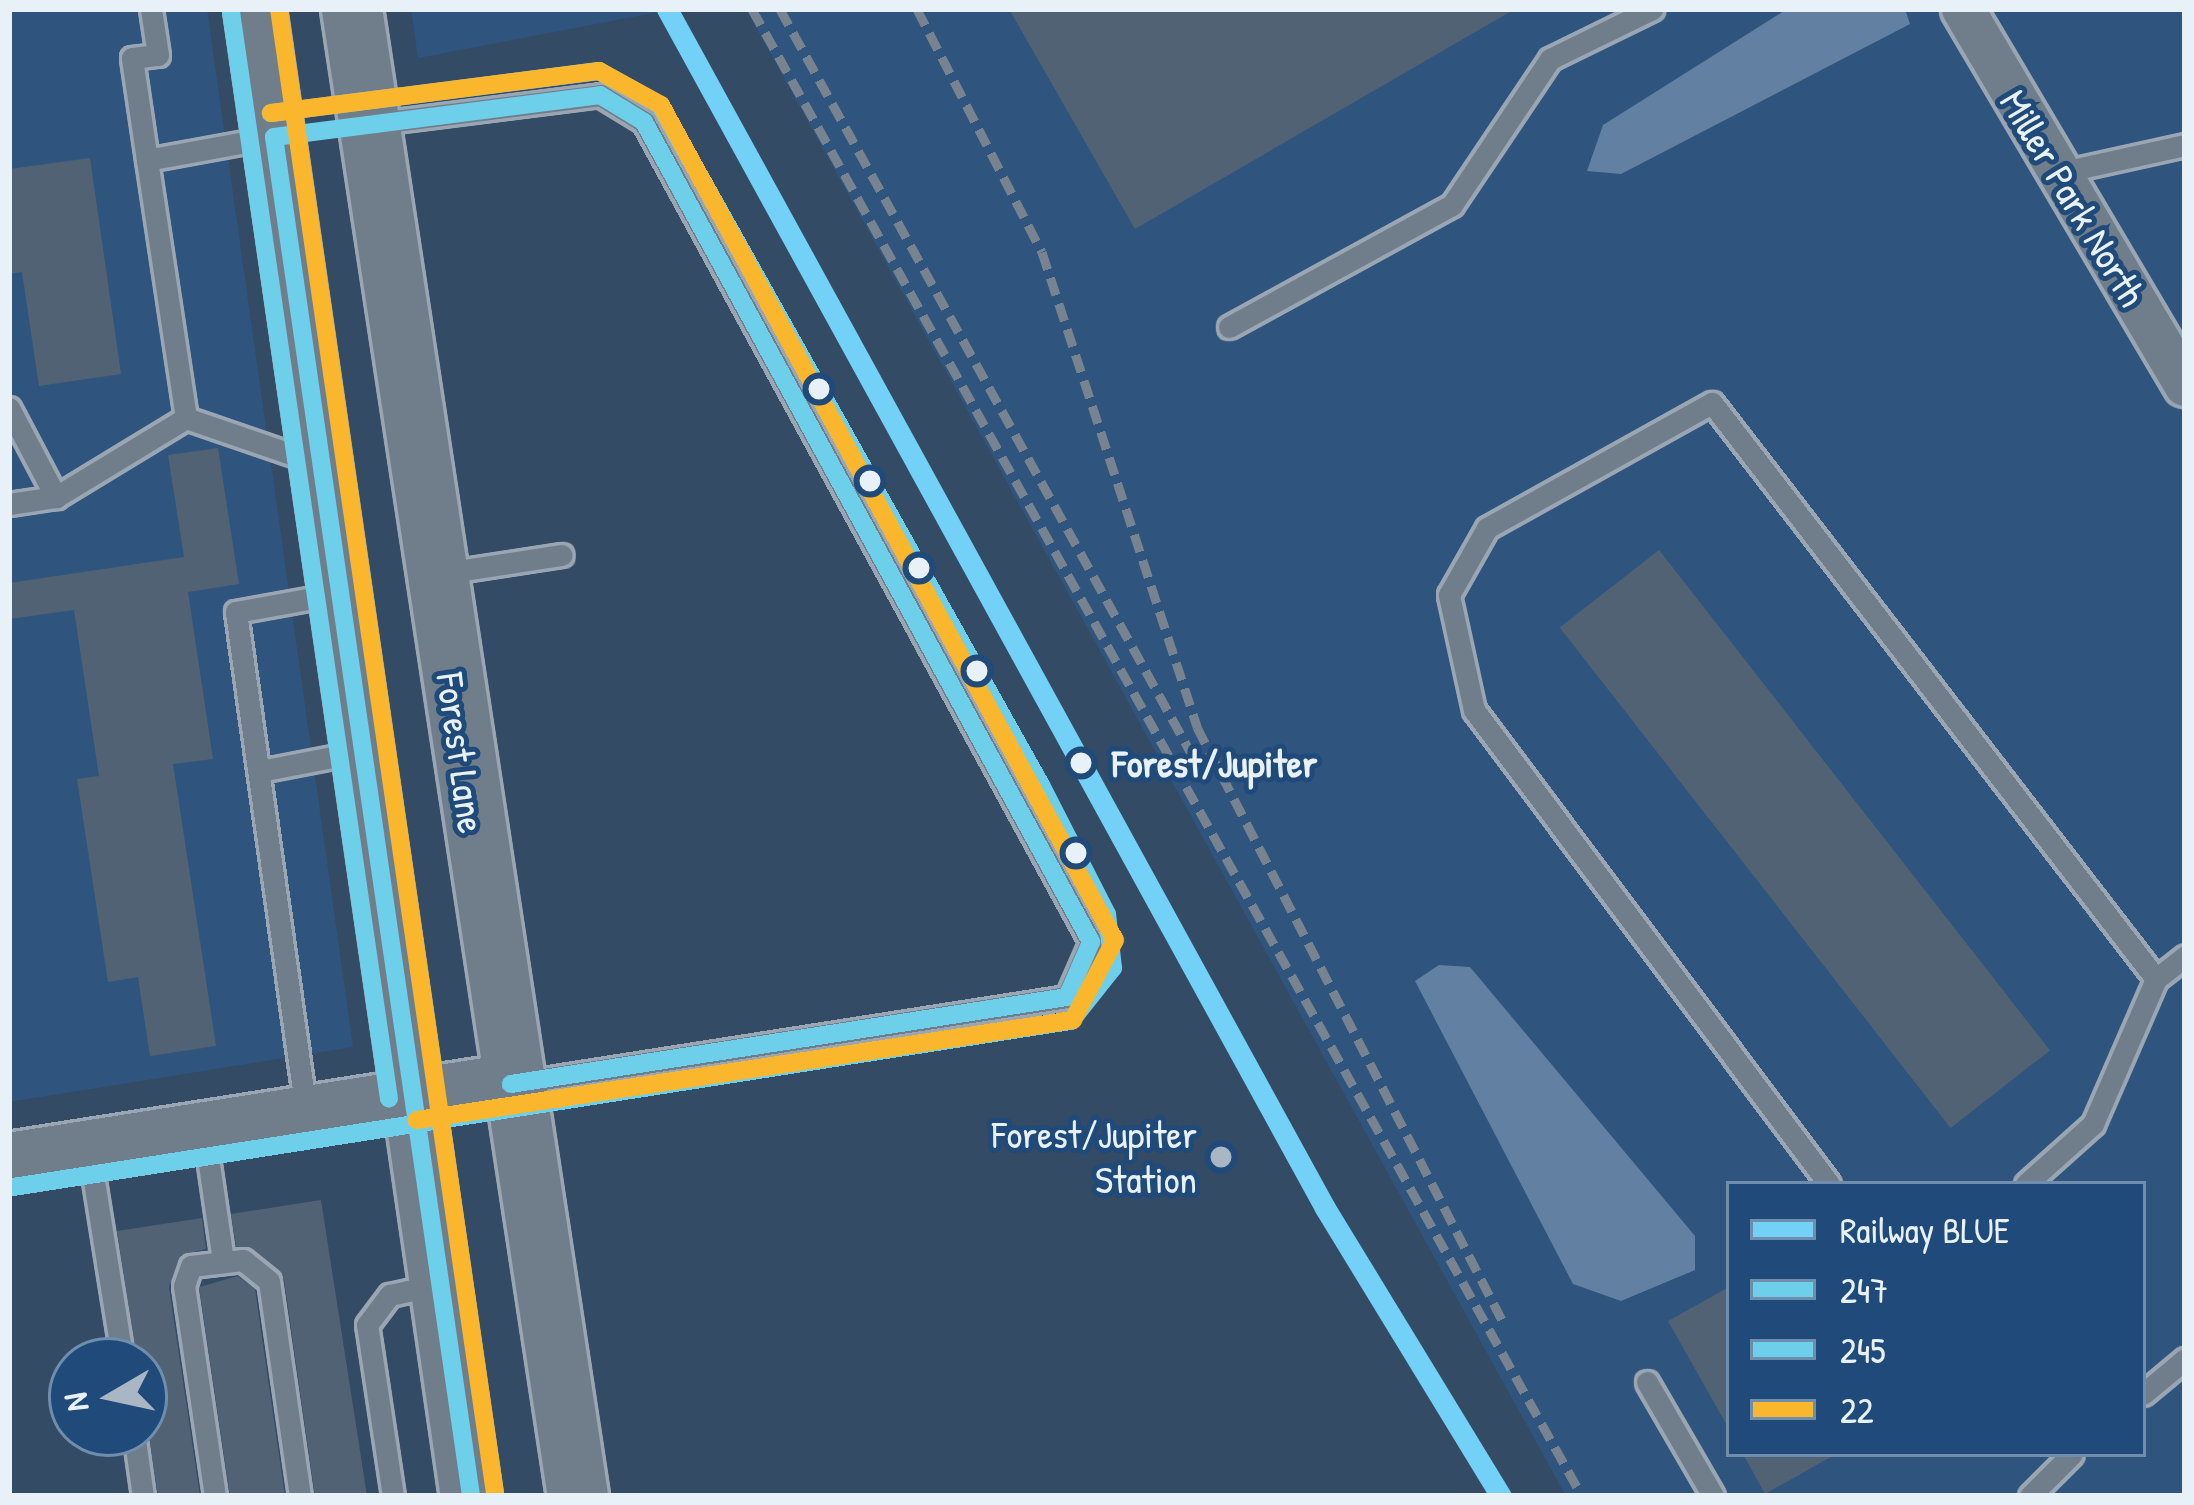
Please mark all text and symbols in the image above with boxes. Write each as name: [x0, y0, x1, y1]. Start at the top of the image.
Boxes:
street label: Miller Park North: [1990, 81, 2156, 315]
unlabelled marker: [808, 378, 830, 400]
unlabelled marker: [859, 470, 881, 492]
unlabelled marker: [908, 557, 930, 579]
unlabelled marker: [966, 660, 988, 682]
street label: Forest Lane: [427, 670, 495, 836]
place label: Forest/Jupiter: [1112, 740, 1317, 786]
marker: Forest/Jupiter: [1060, 742, 1102, 784]
unlabelled marker: [1065, 842, 1087, 864]
place label: Forest/Jupiter Station: [992, 1112, 1197, 1203]
marker: Forest/Jupiter Station: [1208, 1144, 1234, 1170]
legend: [1726, 1181, 2146, 1457]
text: Railway BLUE: [1840, 1205, 2010, 1254]
text: 247: [1840, 1265, 1888, 1314]
text: 245: [1840, 1325, 1886, 1374]
north arrow: [48, 1337, 168, 1457]
text: 22: [1840, 1385, 1874, 1434]
text: N: [52, 1390, 99, 1414]

